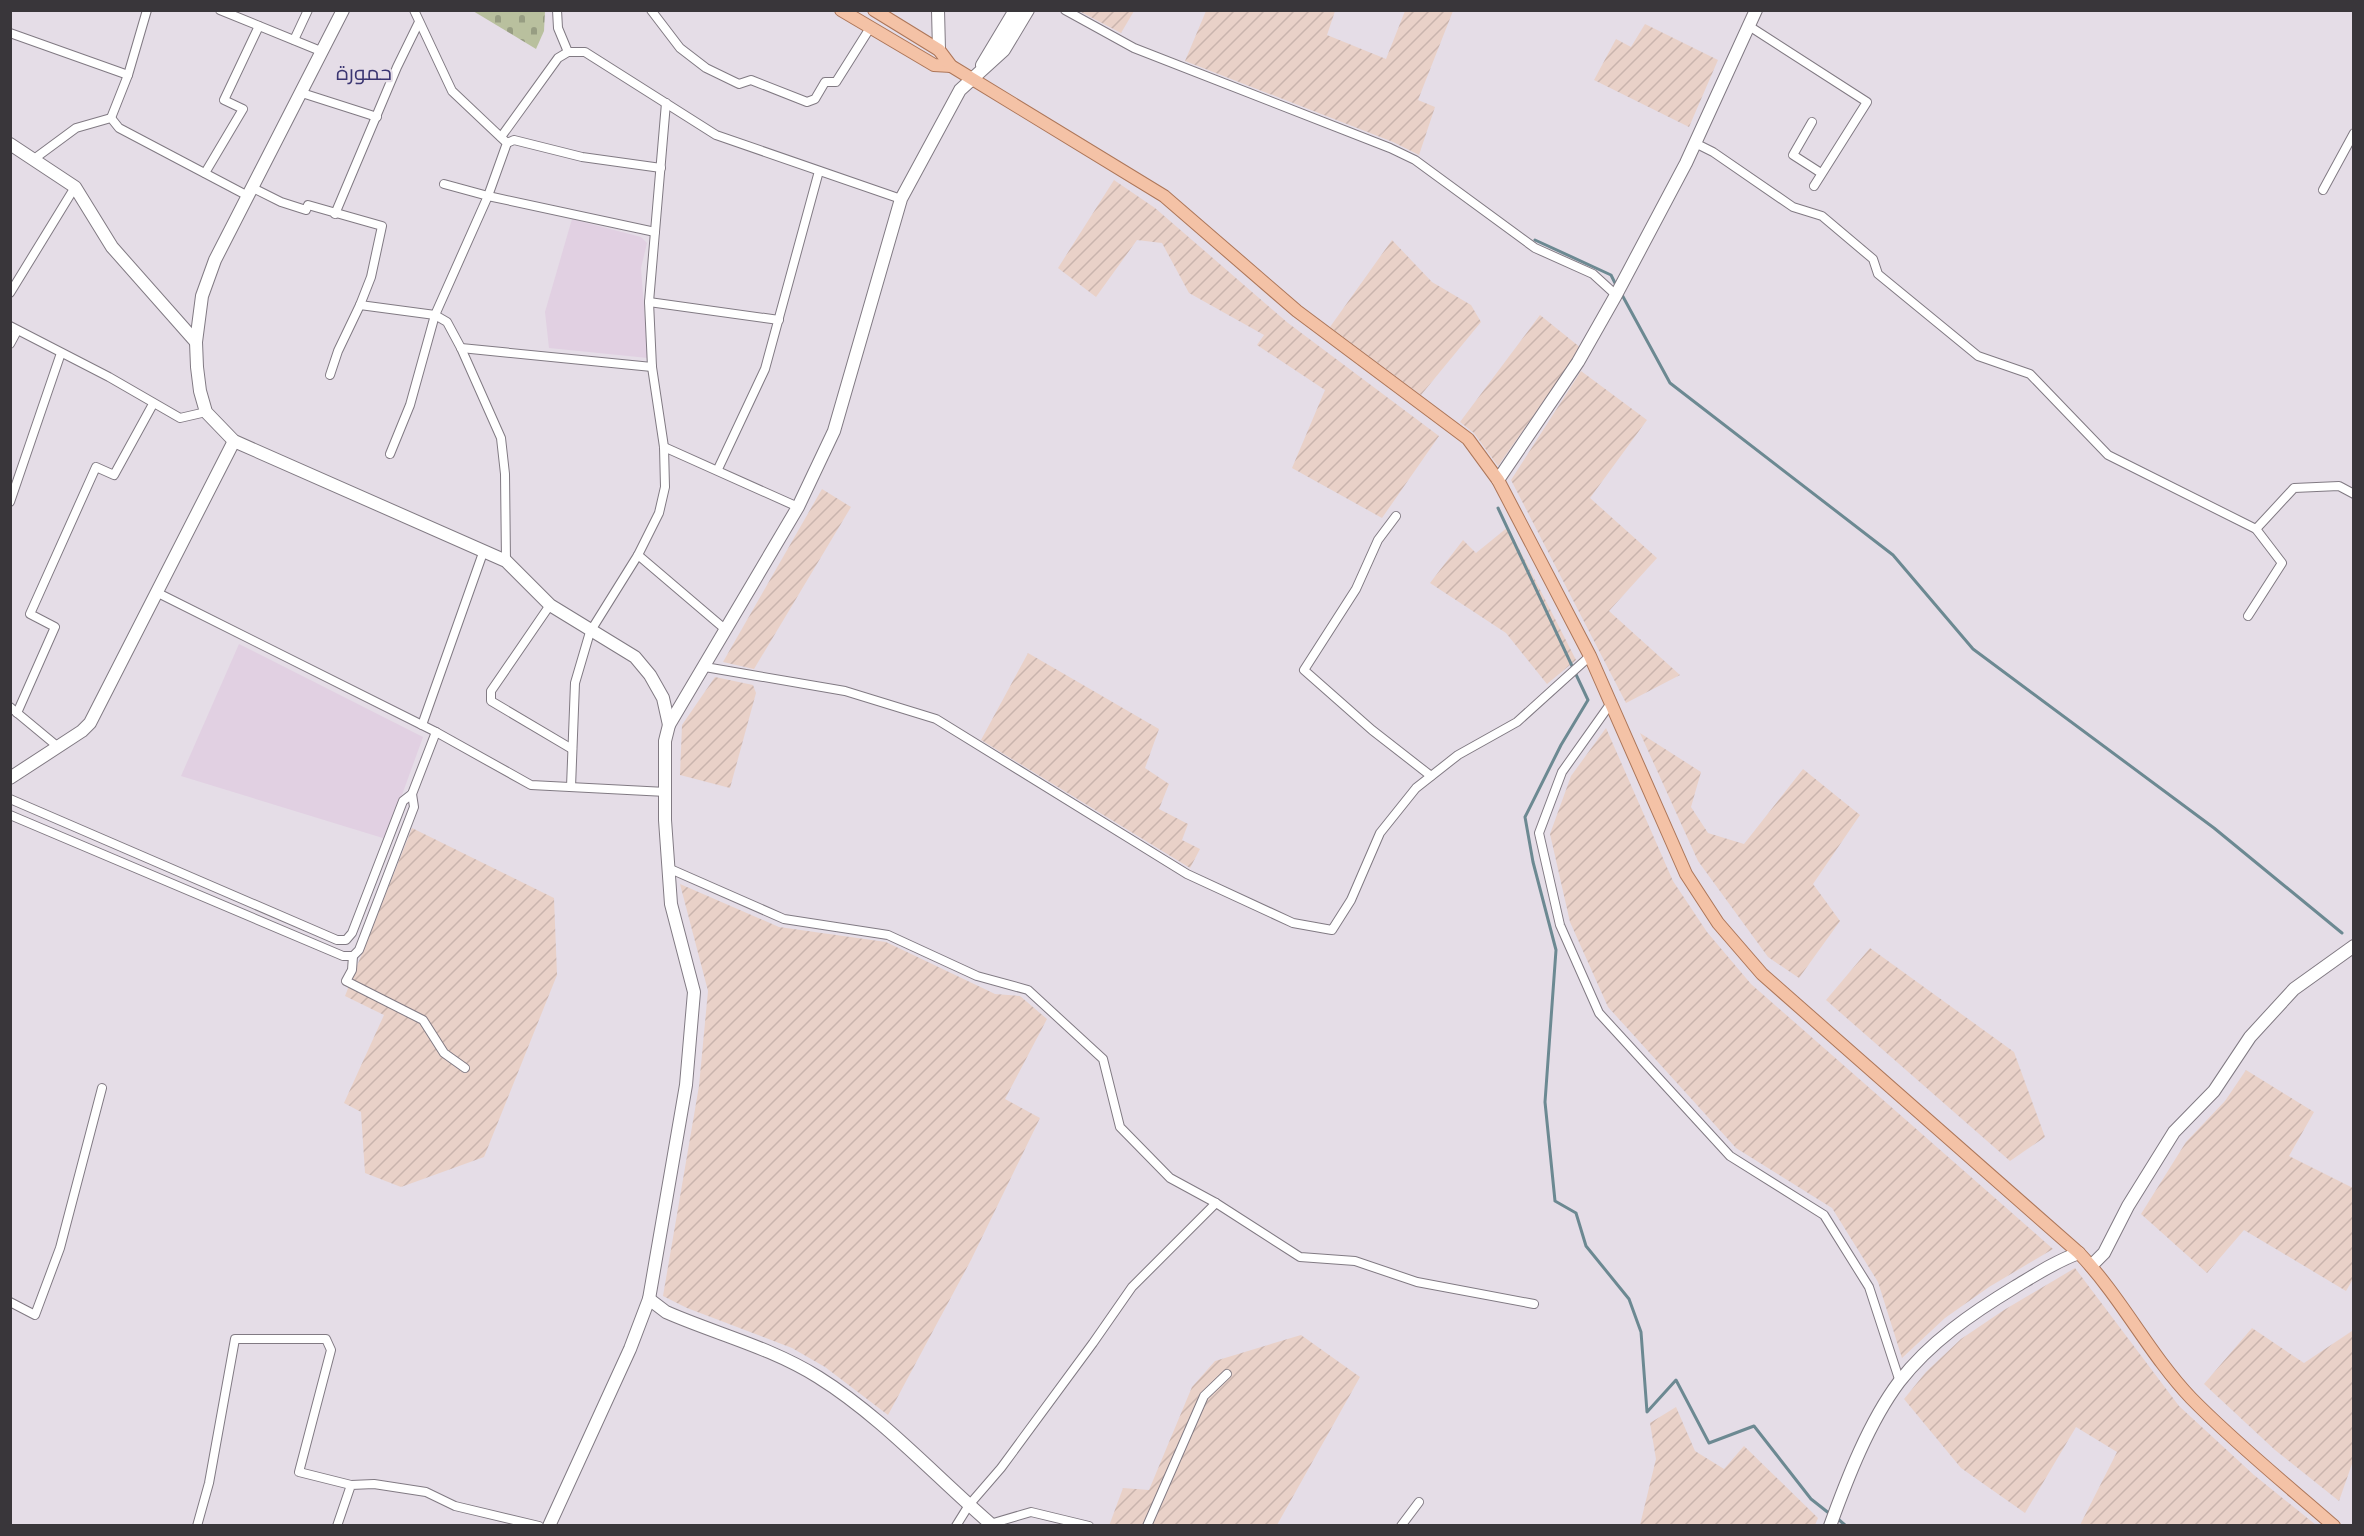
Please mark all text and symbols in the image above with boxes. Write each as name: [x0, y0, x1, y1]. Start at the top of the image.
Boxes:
district label: حمورة: [336, 59, 392, 85]

